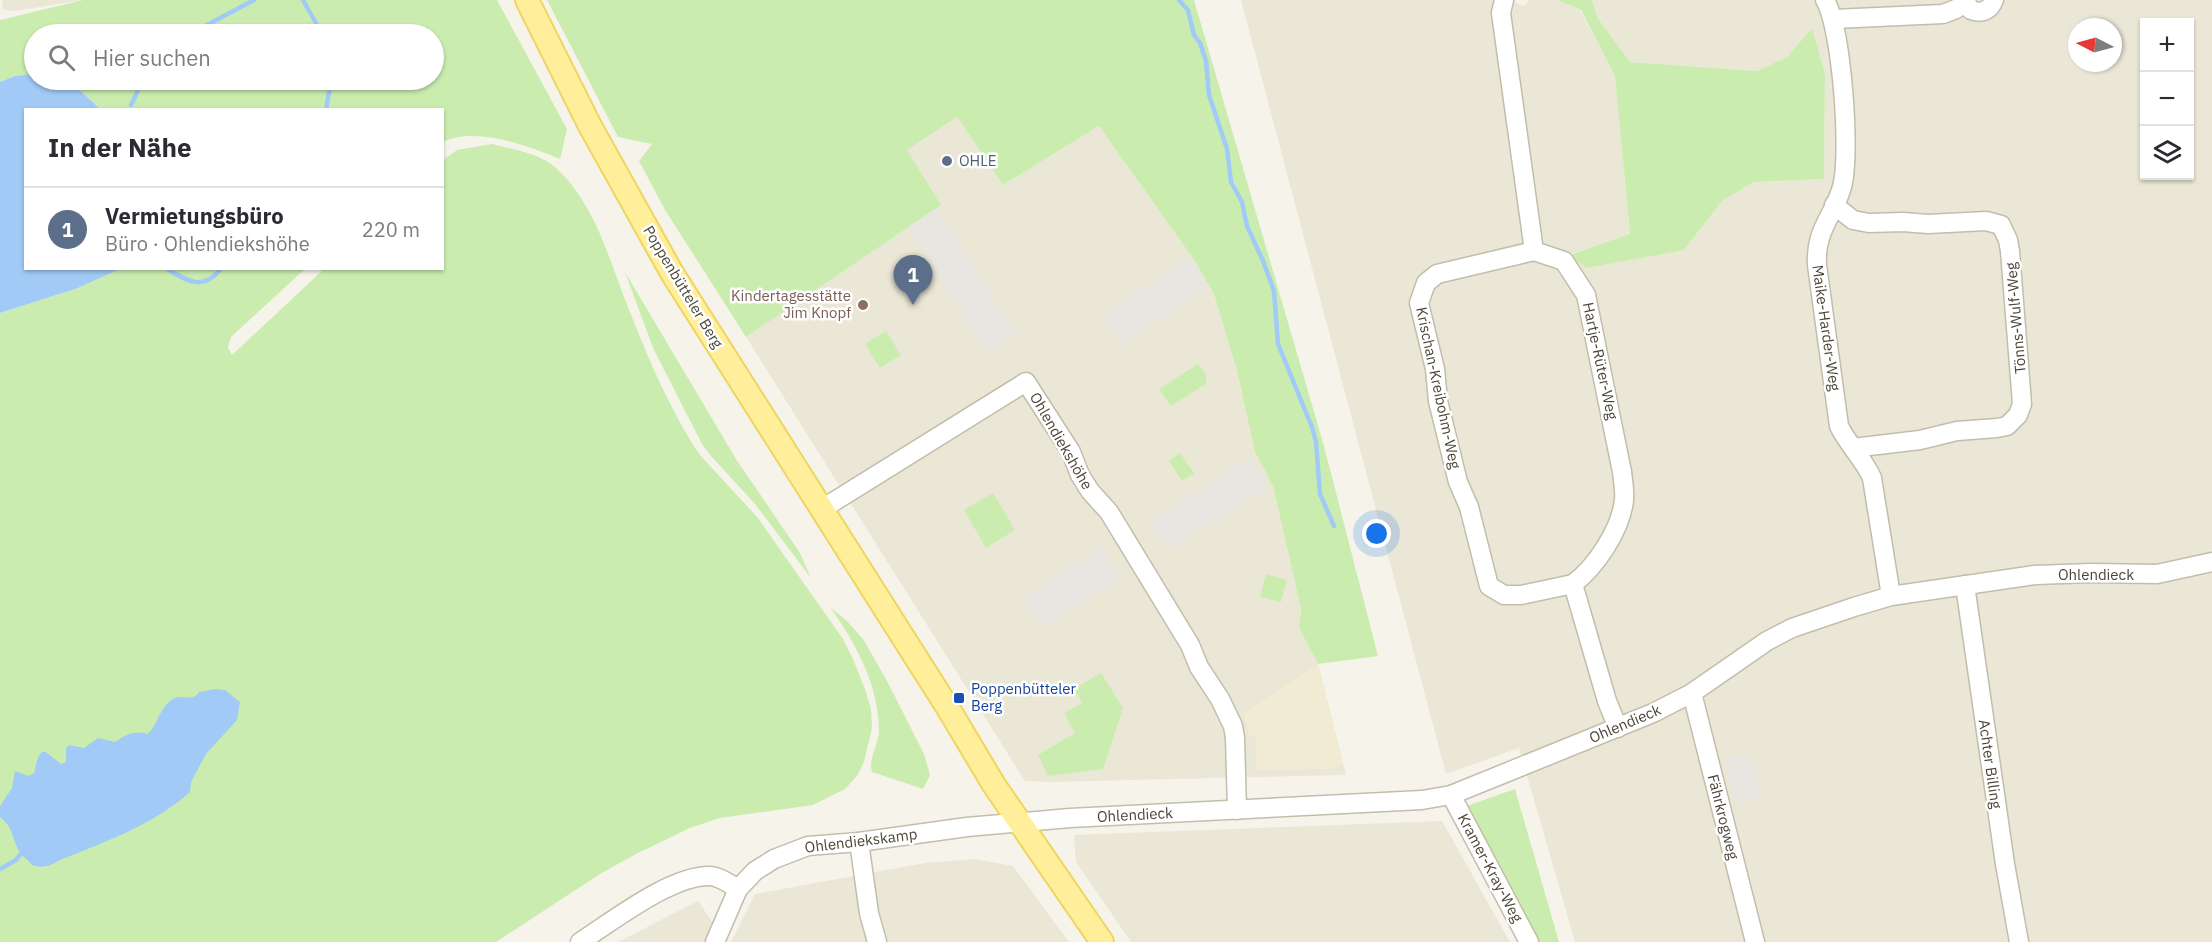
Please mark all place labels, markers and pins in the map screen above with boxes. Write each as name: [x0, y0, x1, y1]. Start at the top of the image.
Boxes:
place label: OHLE: [959, 151, 997, 170]
marker: OHLE: [940, 154, 954, 168]
pin: 1: [894, 256, 932, 305]
place label: Kindertagesstätte Jim Knopf: [731, 286, 851, 322]
marker: Kindertagesstätte Jim Knopf: [856, 298, 870, 312]
place label: Poppenbütteler Berg: [971, 679, 1076, 715]
marker: Poppenbütteler Berg: [952, 691, 966, 705]

